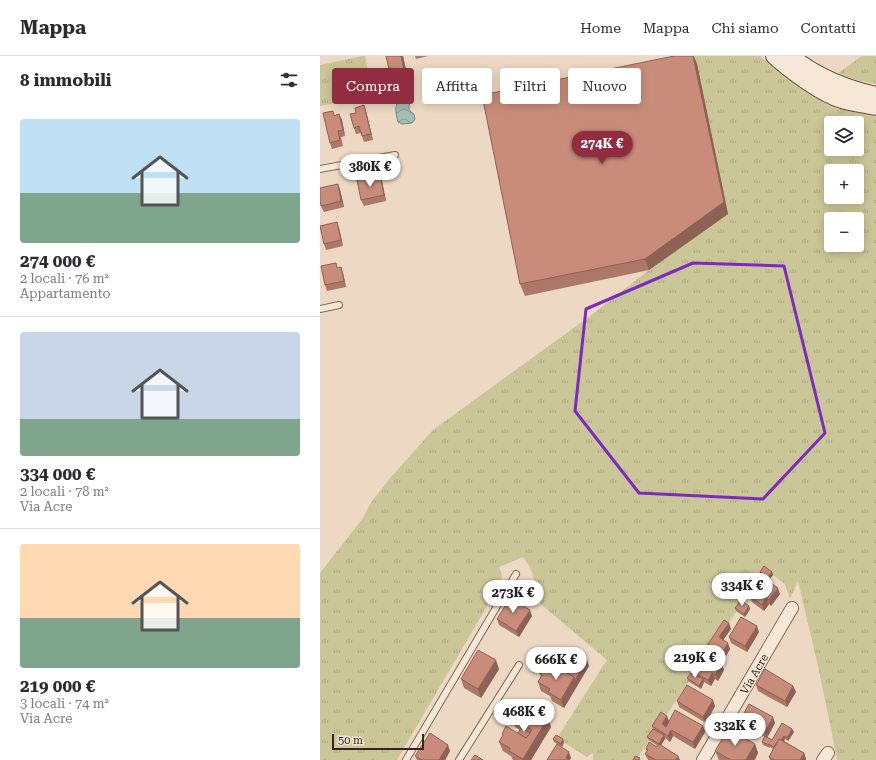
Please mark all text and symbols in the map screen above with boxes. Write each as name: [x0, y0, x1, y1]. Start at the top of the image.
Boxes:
text: Mappa: [20, 16, 86, 39]
text: Home: [580, 20, 621, 36]
text: Mappa: [643, 20, 689, 36]
text: Chi siamo: [711, 20, 779, 36]
text: Contatti: [801, 20, 856, 36]
chip: Compra: [332, 68, 414, 104]
chip: Affitta: [422, 68, 492, 104]
chip: Filtri: [500, 68, 560, 104]
chip: Nuovo: [568, 68, 641, 104]
icon: filters: [278, 69, 300, 91]
text: 8 immobili: [20, 70, 111, 90]
map controls: [824, 116, 864, 252]
button: layers: [824, 116, 864, 156]
pin: 274K €: [569, 131, 635, 165]
text: 274K €: [581, 136, 623, 151]
icon: home: [124, 145, 196, 217]
pin: 380K €: [337, 154, 403, 188]
text: 380K €: [349, 159, 391, 174]
button: +: [824, 164, 864, 204]
button: −: [824, 212, 864, 252]
text: 274 000 €: [20, 251, 95, 271]
text: 2 locali · 76 m²: [20, 271, 109, 286]
text: Appartamento: [20, 286, 110, 301]
icon: home: [124, 358, 196, 430]
text: 334 000 €: [20, 464, 95, 484]
text: 2 locali · 78 m²: [20, 484, 109, 499]
text: Via Acre: [20, 499, 72, 514]
icon: home: [124, 570, 196, 642]
pin: 334K €: [709, 573, 775, 607]
text: 334K €: [721, 578, 763, 593]
pin: 273K €: [480, 580, 546, 614]
text: 273K €: [492, 585, 534, 600]
pin: 219K €: [662, 645, 728, 679]
pin: 666K €: [523, 647, 589, 681]
text: 219K €: [674, 650, 716, 665]
text: 666K €: [535, 652, 577, 667]
street label: Via Acre: [738, 652, 771, 697]
text: 219 000 €: [20, 676, 95, 696]
text: 3 locali · 74 m²: [20, 696, 109, 711]
pin: 468K €: [491, 699, 557, 733]
text: 468K €: [503, 704, 545, 719]
text: Via Acre: [20, 711, 72, 726]
pin: 332K €: [702, 713, 768, 747]
text: 332K €: [714, 718, 756, 733]
scale bar: [332, 732, 424, 751]
text: 50 m: [338, 734, 363, 747]

